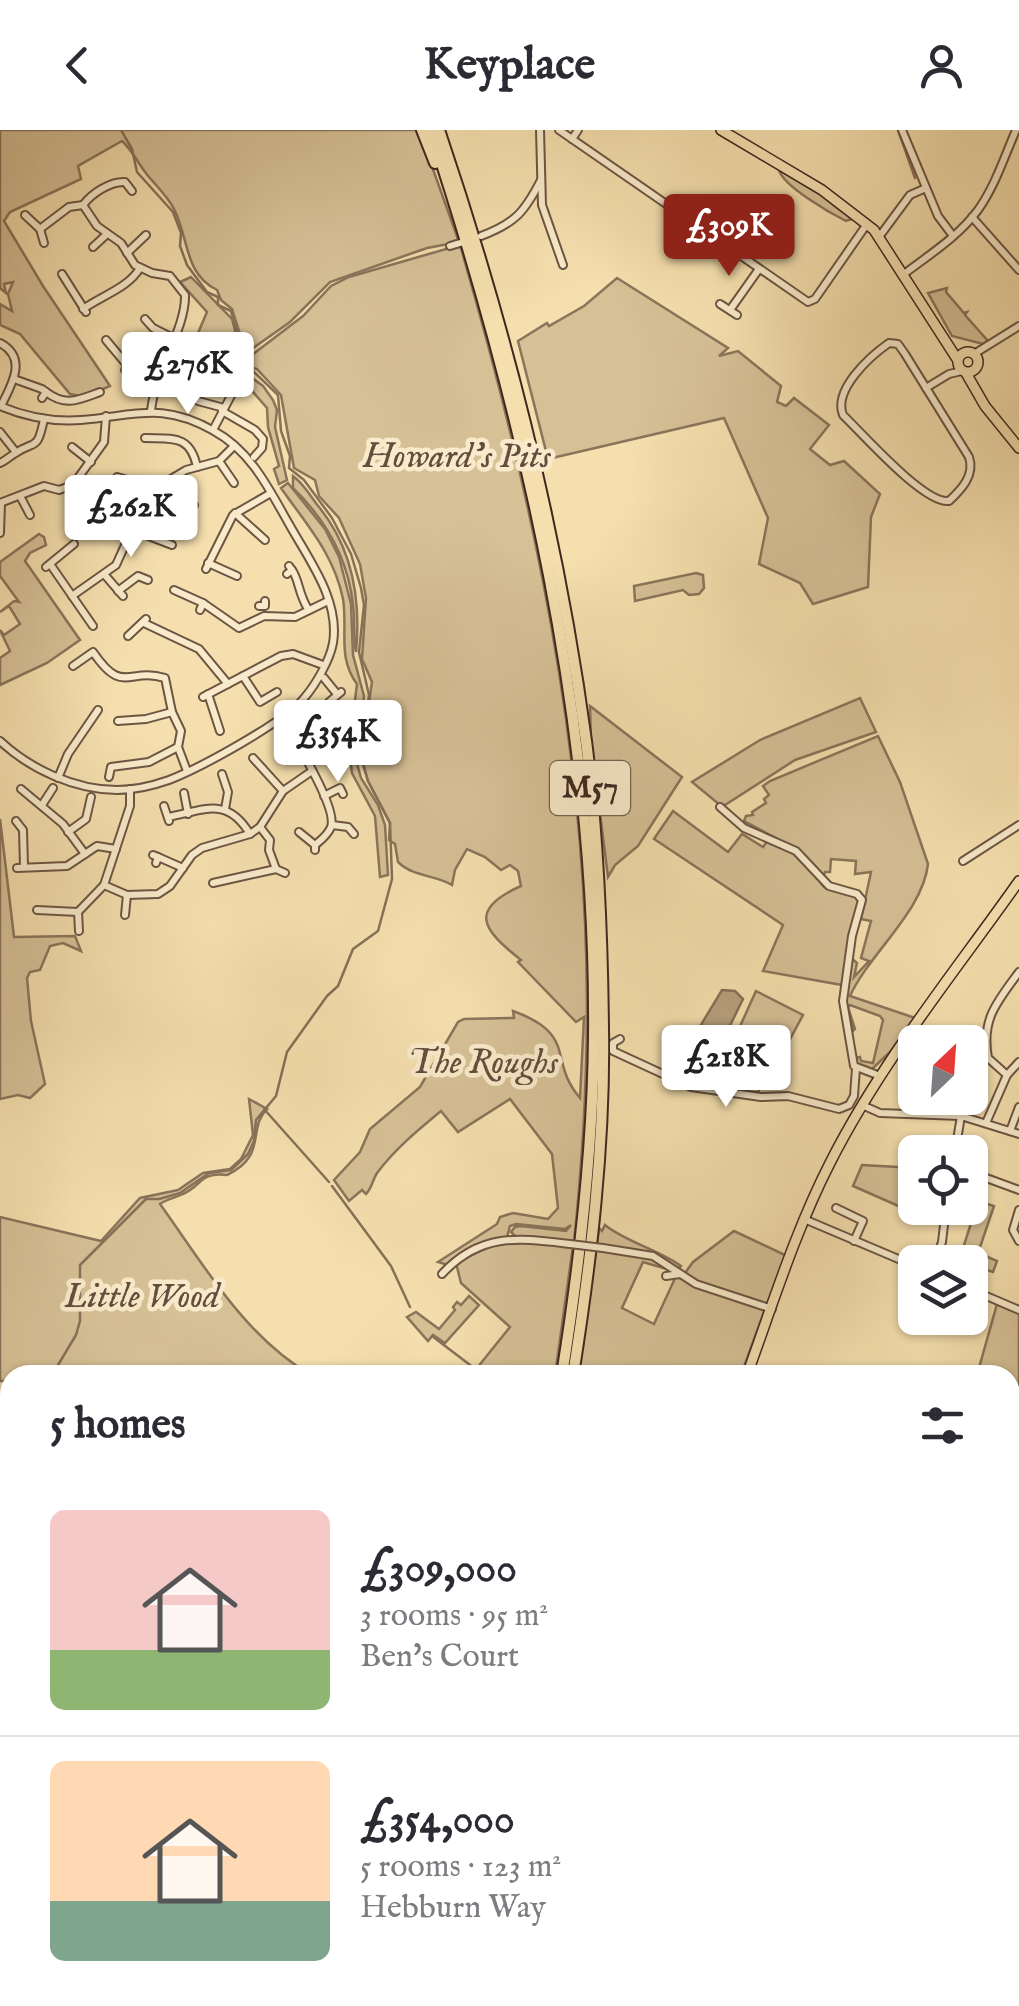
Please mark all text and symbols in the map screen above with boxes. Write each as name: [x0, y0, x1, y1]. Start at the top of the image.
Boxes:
text: Keyplace: [424, 37, 595, 94]
icon: back: [50, 38, 105, 93]
icon: person: [914, 38, 969, 93]
pin: £309K: [659, 194, 799, 279]
text: £309K: [686, 206, 772, 247]
pin: £276K: [118, 332, 258, 417]
text: £276K: [144, 344, 232, 385]
park label: Howard's Pits: [362, 435, 552, 480]
pin: £262K: [61, 475, 201, 560]
text: £262K: [87, 487, 175, 528]
pin: £354K: [268, 700, 408, 785]
text: £354K: [296, 712, 380, 753]
road number: M57: [550, 761, 630, 815]
pin: £218K: [656, 1025, 796, 1110]
north arrow: [898, 1025, 988, 1115]
map controls: [898, 1025, 988, 1335]
text: £218K: [684, 1037, 768, 1078]
park label: The Roughs: [408, 1041, 559, 1086]
button: locate: [898, 1135, 988, 1225]
button: layers: [898, 1245, 988, 1335]
park label: Little Wood: [64, 1275, 222, 1320]
icon: filters: [915, 1398, 970, 1453]
text: 5 homes: [50, 1399, 186, 1452]
text: £309,000: [360, 1543, 517, 1596]
icon: home: [130, 1550, 250, 1670]
text: 3 rooms · 95 m²: [360, 1596, 548, 1637]
text: Ben's Court: [360, 1637, 519, 1678]
text: £354,000: [360, 1794, 515, 1847]
icon: home: [130, 1801, 250, 1921]
text: 5 rooms · 123 m²: [360, 1847, 561, 1888]
text: Hebburn Way: [360, 1888, 546, 1929]

